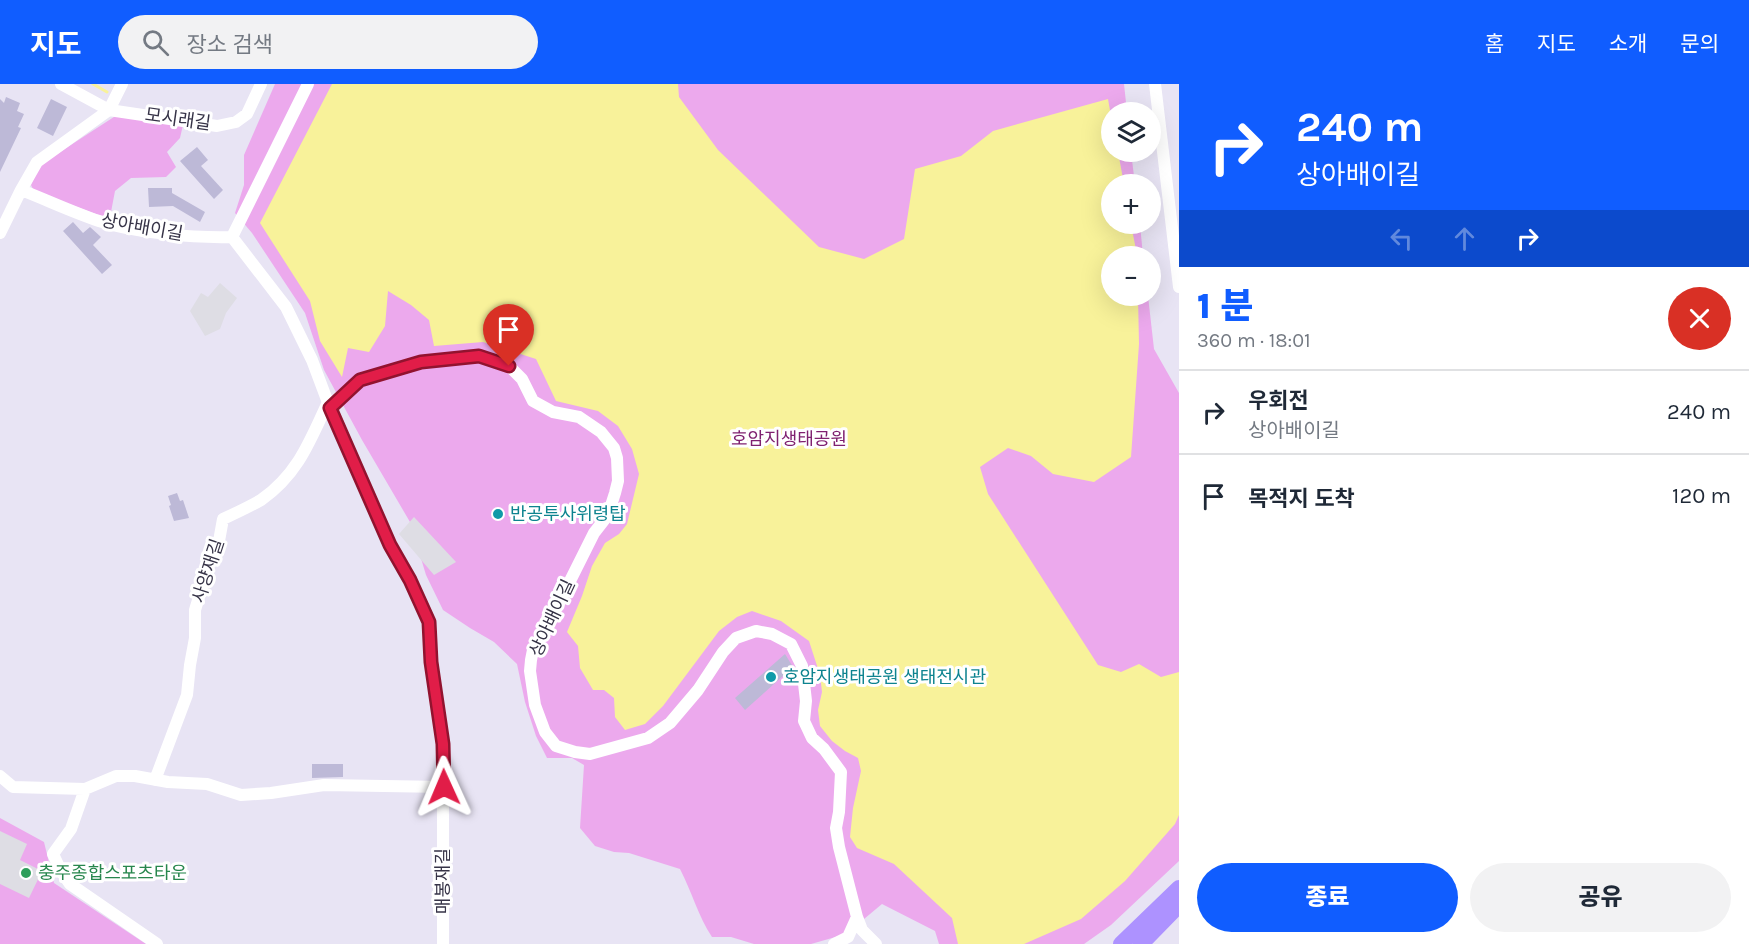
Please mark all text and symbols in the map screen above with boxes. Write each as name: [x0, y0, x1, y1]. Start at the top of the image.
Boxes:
search box: [118, 15, 538, 69]
icon: search: [139, 26, 172, 59]
text: 지도: [30, 28, 82, 61]
text: 장소 검색: [187, 32, 273, 58]
text: 홈: [1485, 32, 1504, 56]
text: 지도: [1537, 32, 1576, 56]
text: 소개: [1609, 32, 1647, 56]
text: 문의: [1680, 32, 1719, 56]
map controls: [1101, 102, 1161, 306]
button: layers: [1101, 102, 1161, 162]
text: 240 m: [1296, 102, 1423, 152]
street label: 모시래길: [144, 103, 212, 135]
icon: right: [1197, 108, 1275, 186]
text: 상아배이길: [1296, 159, 1420, 191]
button: +: [1101, 174, 1161, 234]
street label: 상아배이길: [99, 209, 185, 245]
icon: left: [1385, 222, 1418, 255]
icon: ahead: [1448, 222, 1481, 255]
icon: right: [1511, 222, 1544, 255]
button: −: [1101, 246, 1161, 306]
text: 1 분: [1197, 285, 1254, 327]
button: close: [1668, 287, 1731, 350]
pin: [483, 304, 534, 366]
icon: arrive: [492, 313, 525, 346]
text: 360 m · 18:01: [1197, 329, 1311, 352]
text: 우회전: [1248, 388, 1309, 414]
icon: right: [1197, 396, 1230, 429]
text: 240 m: [1667, 399, 1731, 425]
text: 상아배이길: [1248, 419, 1340, 442]
park label: 호암지생태공원: [731, 428, 847, 450]
icon: arrive: [1197, 480, 1230, 513]
text: 120 m: [1672, 483, 1731, 509]
text: 목적지 도착: [1248, 486, 1355, 512]
place label: 반공투사위령탑: [510, 503, 626, 525]
marker: 반공투사위령탑: [491, 507, 505, 521]
street label: 사양재길: [187, 536, 229, 606]
street label: 상아배이길: [525, 576, 579, 660]
place label: 호암지생태공원 생태전시관: [783, 666, 986, 688]
marker: 호암지생태공원 생태전시관: [764, 670, 778, 684]
position arrow: [412, 755, 476, 819]
street label: 매봉재길: [432, 848, 454, 914]
place label: 충주종합스포츠타운: [38, 862, 187, 884]
button: 종료: [1197, 863, 1458, 932]
button: 공유: [1470, 863, 1731, 932]
marker: 충주종합스포츠타운: [19, 866, 33, 880]

